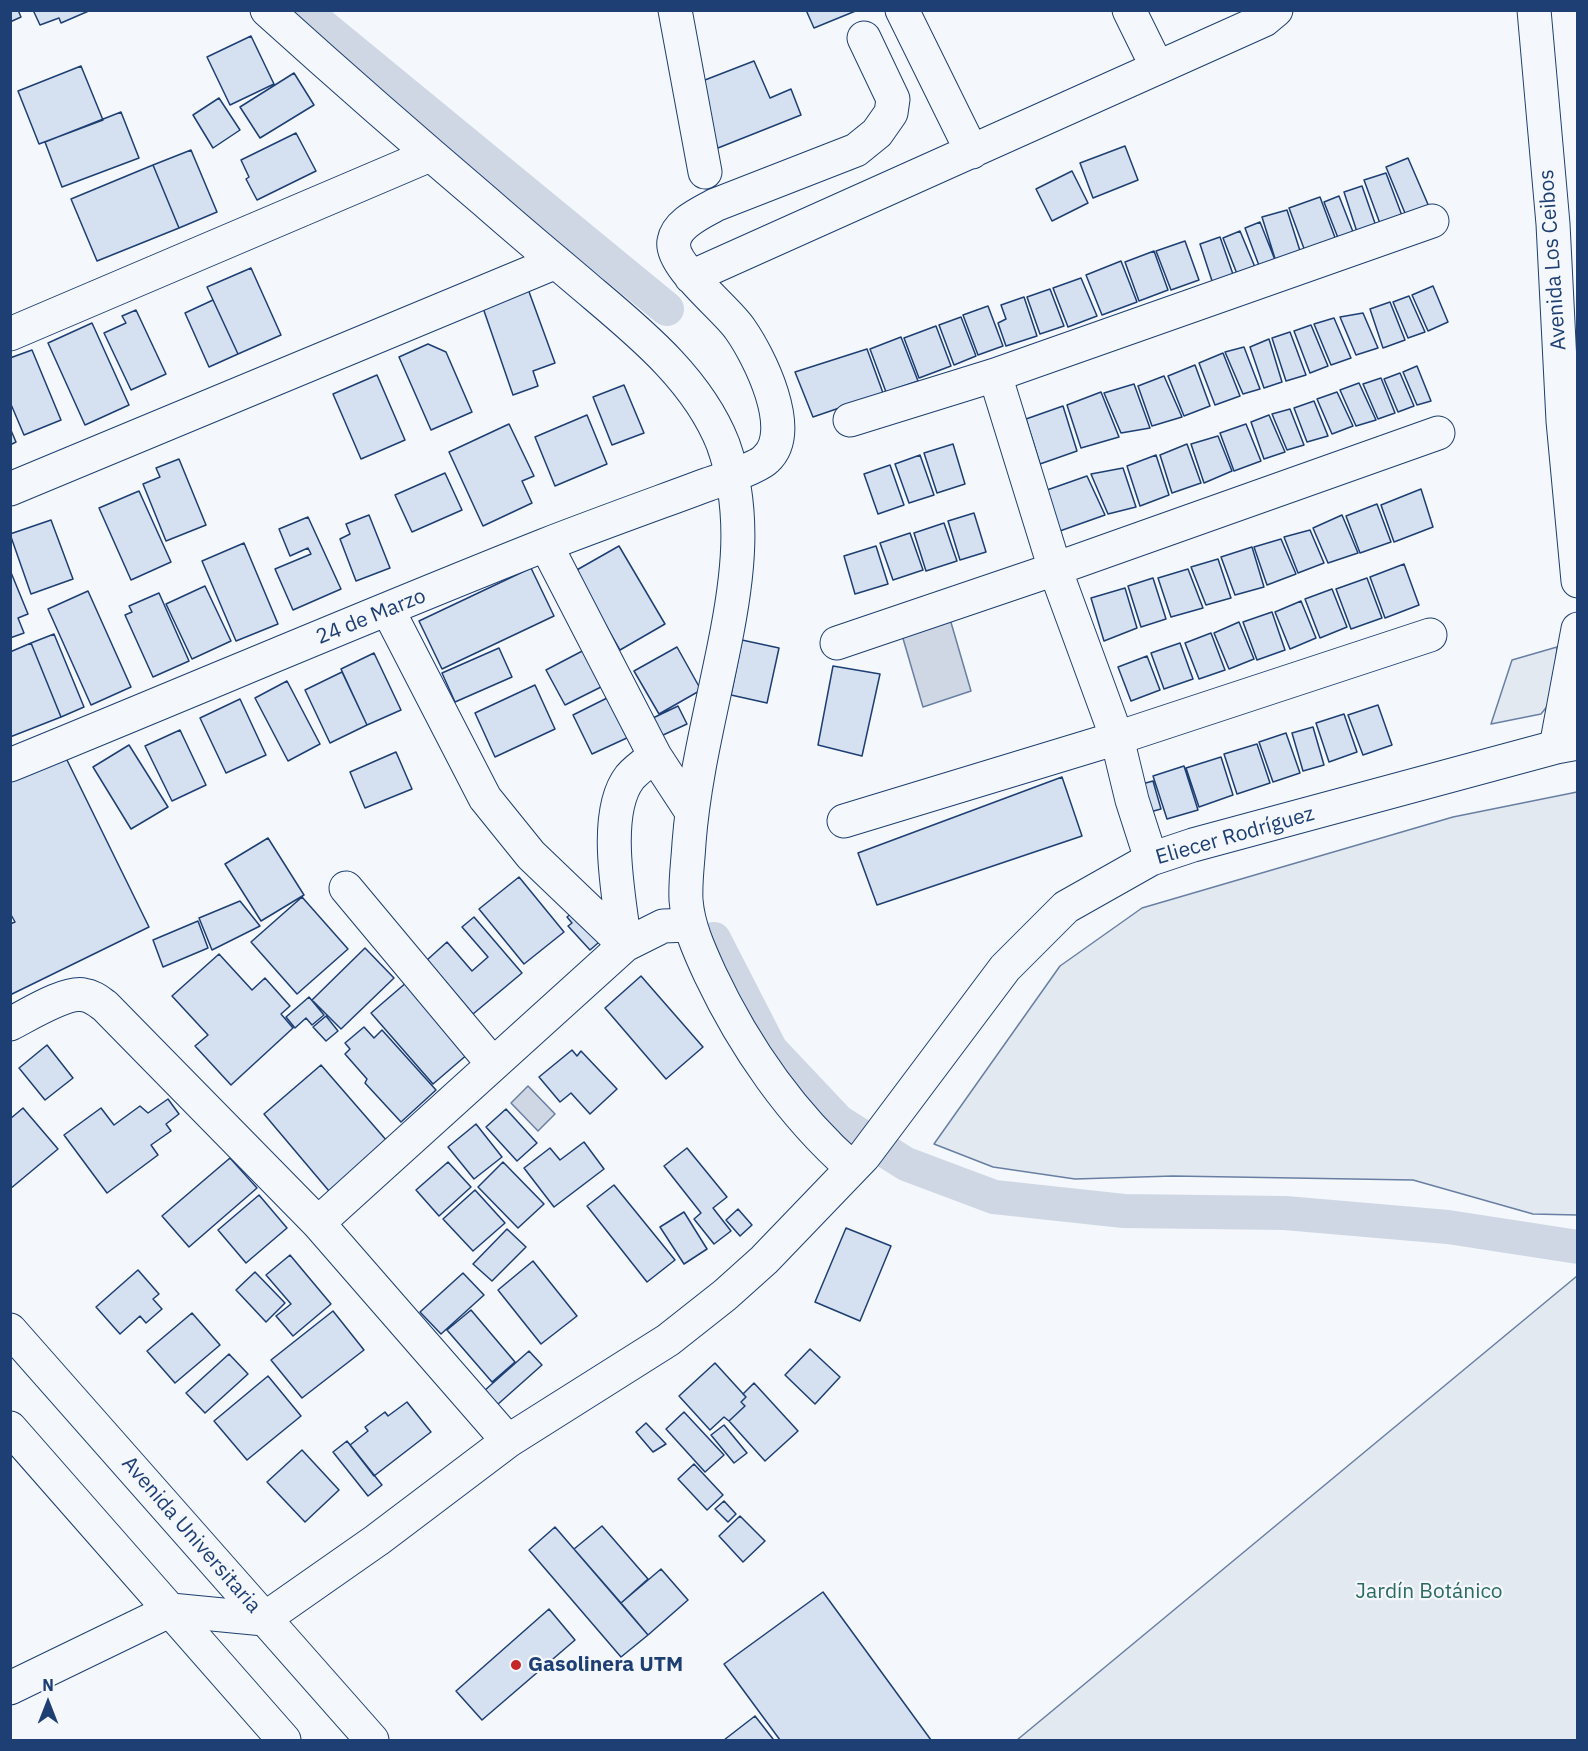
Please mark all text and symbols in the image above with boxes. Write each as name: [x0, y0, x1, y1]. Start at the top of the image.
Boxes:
street label: Avenida Los Ceibos: [1534, 169, 1572, 351]
street label: 24 de Marzo: [312, 584, 430, 650]
street label: Eliecer Rodríguez: [1153, 801, 1317, 871]
street label: Avenida Universitaria: [116, 1452, 266, 1618]
park label: Jardín Botánico: [1355, 1579, 1503, 1605]
place label: Gasolinera UTM: [528, 1652, 683, 1678]
marker: Gasolinera UTM: [509, 1658, 523, 1672]
north arrow: [18, 1673, 78, 1733]
text: N: [42, 1675, 54, 1695]

